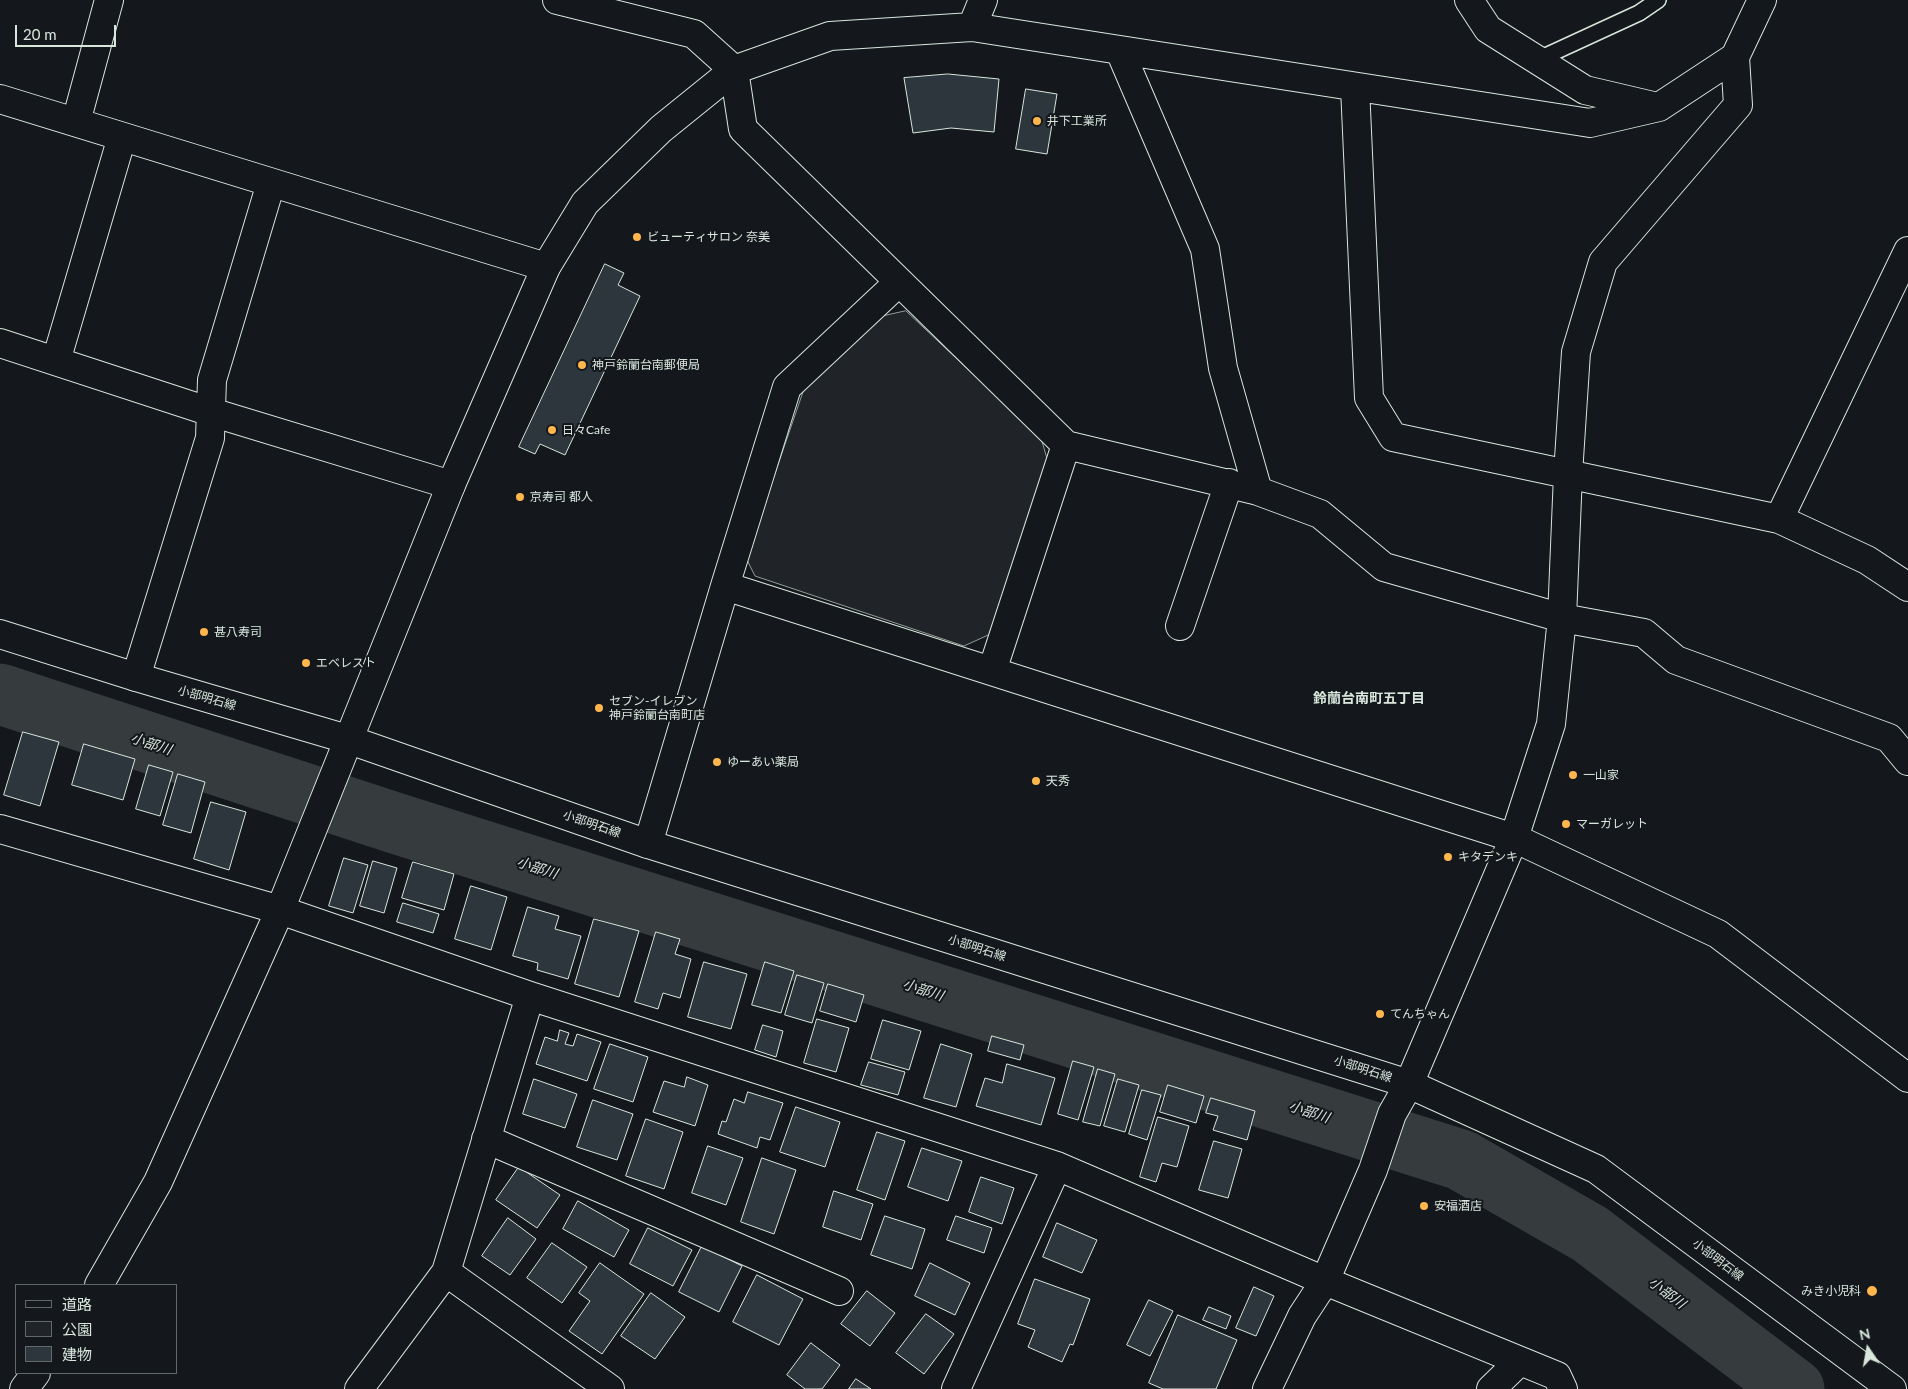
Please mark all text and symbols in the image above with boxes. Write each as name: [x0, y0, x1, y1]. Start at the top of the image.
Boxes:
scale bar: [18, 15, 119, 47]
text: 20 m: [23, 25, 57, 43]
place label: 井下工業所: [1047, 114, 1107, 128]
marker: 井下工業所: [1031, 115, 1043, 127]
place label: ビューティサロン 奈美: [647, 230, 770, 244]
marker: ビューティサロン 奈美: [631, 231, 643, 243]
place label: 神戸鈴蘭台南郵便局: [592, 358, 700, 372]
marker: 神戸鈴蘭台南郵便局: [576, 359, 588, 371]
place label: 日々Cafe: [562, 423, 610, 437]
marker: 日々Cafe: [546, 424, 558, 436]
place label: 京寿司 都人: [530, 490, 593, 504]
marker: 京寿司 都人: [514, 491, 526, 503]
place label: 甚八寿司: [214, 625, 262, 639]
marker: 甚八寿司: [198, 626, 210, 638]
place label: エベレスト: [316, 656, 376, 670]
marker: エベレスト: [300, 657, 312, 669]
street label: 小部明石線: [176, 683, 238, 713]
district label: 鈴蘭台南町五丁目: [1313, 690, 1425, 706]
place label: セブン-イレブン 神戸鈴蘭台南町店: [609, 694, 705, 722]
marker: セブン-イレブン 神戸鈴蘭台南町店: [593, 702, 605, 714]
water label: 小部川: [128, 730, 174, 758]
place label: ゆーあい薬局: [727, 755, 799, 769]
marker: ゆーあい薬局: [711, 756, 723, 768]
place label: 一山家: [1583, 768, 1619, 782]
marker: 一山家: [1567, 769, 1579, 781]
place label: 天秀: [1046, 774, 1070, 788]
marker: 天秀: [1030, 775, 1042, 787]
street label: 小部明石線: [561, 807, 623, 841]
place label: マーガレット: [1576, 817, 1648, 831]
marker: マーガレット: [1560, 818, 1572, 830]
place label: キタデンキ: [1458, 850, 1518, 864]
marker: キタデンキ: [1442, 851, 1454, 863]
water label: 小部川: [514, 854, 560, 882]
street label: 小部明石線: [946, 932, 1008, 964]
water label: 小部川: [900, 976, 946, 1004]
place label: てんちゃん: [1390, 1007, 1450, 1021]
marker: てんちゃん: [1374, 1008, 1386, 1020]
street label: 小部明石線: [1332, 1053, 1394, 1085]
water label: 小部川: [1286, 1098, 1332, 1126]
place label: 安福酒店: [1434, 1199, 1482, 1213]
marker: 安福酒店: [1418, 1200, 1430, 1212]
street label: 小部明石線: [1690, 1236, 1746, 1284]
water label: 小部川: [1645, 1274, 1689, 1312]
legend: [15, 1284, 178, 1374]
place label: みき小児科: [1801, 1284, 1861, 1298]
marker: みき小児科: [1865, 1284, 1879, 1298]
text: 道路: [62, 1295, 92, 1313]
text: 公園: [62, 1320, 92, 1338]
north arrow: [1843, 1324, 1893, 1374]
text: N: [1858, 1324, 1872, 1343]
text: 建物: [62, 1345, 92, 1363]

